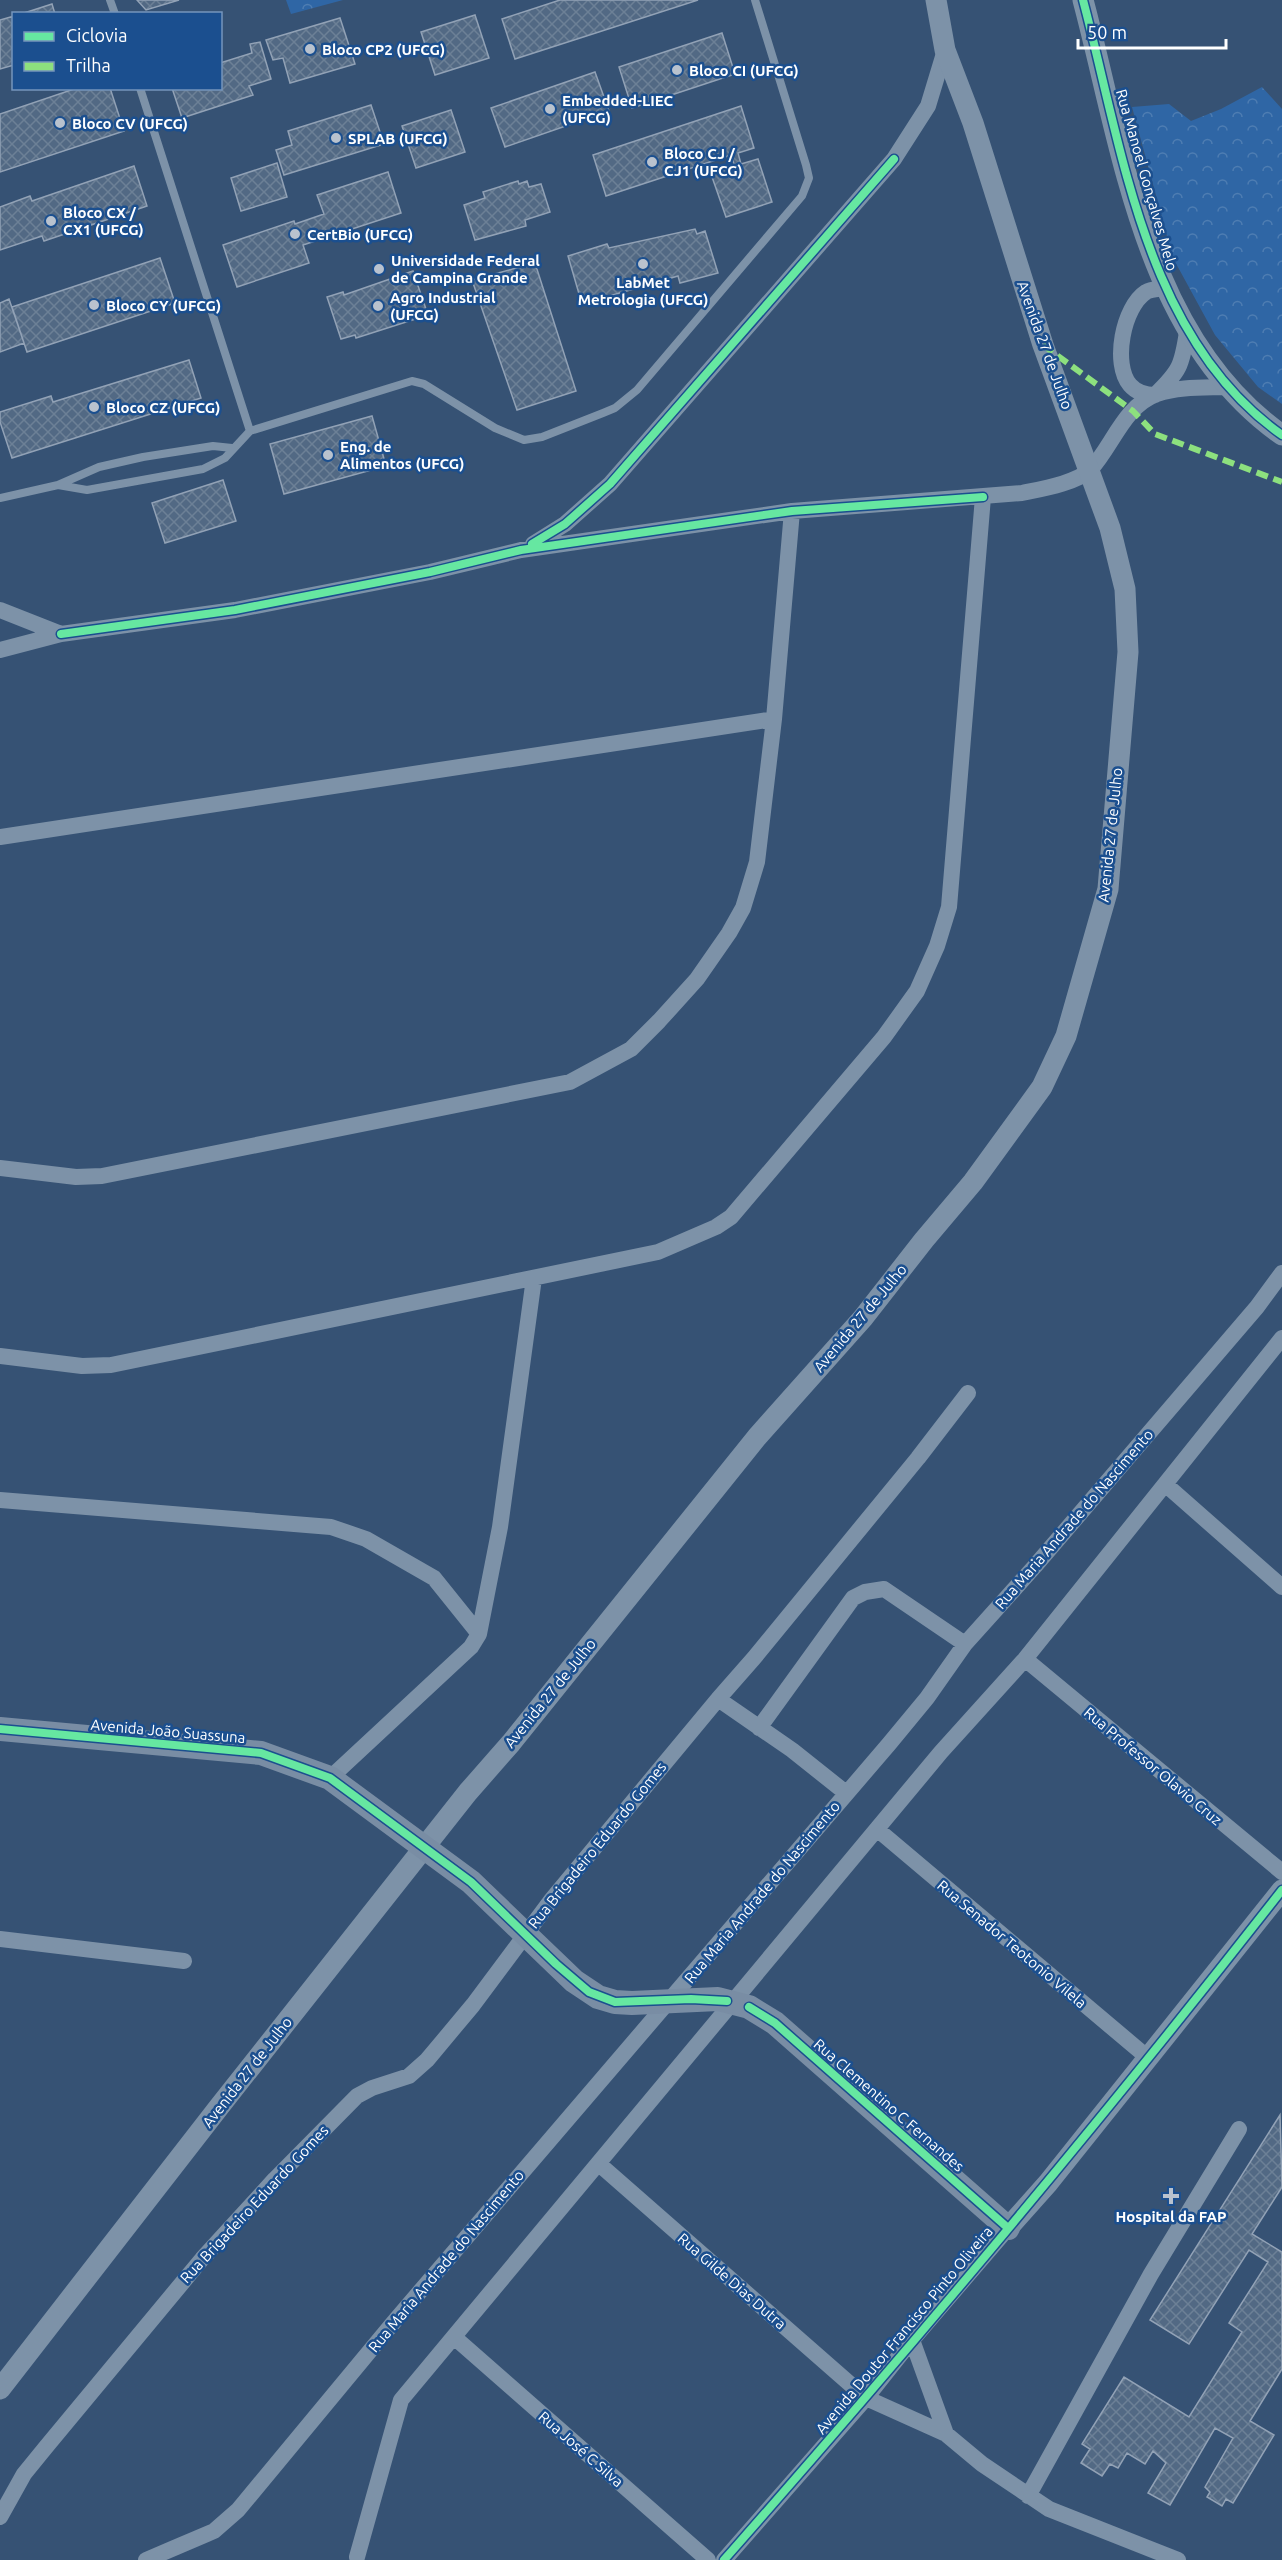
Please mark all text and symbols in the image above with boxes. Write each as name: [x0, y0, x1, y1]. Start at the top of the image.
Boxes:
legend: [12, 12, 222, 90]
scale bar: [1078, 12, 1226, 50]
text: 50 m: [1087, 22, 1127, 42]
text: Ciclovia: [66, 25, 127, 45]
place label: Bloco CP2 (UFCG): [322, 41, 445, 58]
marker: Bloco CP2 (UFCG): [303, 42, 317, 56]
text: Trilha: [66, 55, 111, 75]
place label: Bloco CI (UFCG): [689, 62, 799, 79]
marker: Bloco CI (UFCG): [670, 63, 684, 77]
street label: Rua Manoel Gonçalves Melo: [1113, 87, 1181, 273]
place label: Embedded-LIEC (UFCG): [562, 92, 674, 126]
marker: Embedded-LIEC (UFCG): [543, 102, 557, 116]
place label: Bloco CV (UFCG): [72, 115, 188, 132]
marker: Bloco CV (UFCG): [53, 116, 67, 130]
place label: SPLAB (UFCG): [348, 130, 448, 147]
marker: SPLAB (UFCG): [329, 131, 343, 145]
place label: Bloco CJ / CJ1 (UFCG): [664, 145, 743, 179]
marker: Bloco CJ / CJ1 (UFCG): [645, 155, 659, 169]
place label: Bloco CX / CX1 (UFCG): [63, 204, 144, 238]
marker: Bloco CX / CX1 (UFCG): [44, 214, 58, 228]
place label: CertBio (UFCG): [307, 226, 413, 243]
marker: CertBio (UFCG): [288, 227, 302, 241]
place label: Universidade Federal de Campina Grande: [391, 252, 540, 286]
marker: LabMet Metrologia (UFCG): [636, 257, 650, 271]
marker: Universidade Federal de Campina Grande: [372, 262, 386, 276]
place label: LabMet Metrologia (UFCG): [578, 274, 708, 308]
street label: Avenida 27 de Julho: [1014, 279, 1076, 411]
place label: Agro Industrial (UFCG): [390, 289, 496, 323]
place label: Bloco CY (UFCG): [106, 297, 221, 314]
marker: Bloco CY (UFCG): [87, 298, 101, 312]
marker: Agro Industrial (UFCG): [371, 299, 385, 313]
place label: Bloco CZ (UFCG): [106, 399, 220, 416]
marker: Bloco CZ (UFCG): [87, 400, 101, 414]
place label: Eng. de Alimentos (UFCG): [340, 438, 464, 472]
marker: Eng. de Alimentos (UFCG): [321, 448, 335, 462]
street label: Avenida 27 de Julho: [1094, 767, 1126, 903]
street label: Avenida 27 de Julho: [810, 1261, 910, 1375]
street label: Rua Maria Andrade do Nascimento: [991, 1426, 1157, 1612]
street label: Avenida 27 de Julho: [501, 1635, 599, 1751]
street label: Rua Professor Olavio Cruz: [1081, 1704, 1225, 1829]
street label: Avenida João Suassuna: [90, 1716, 246, 1746]
street label: Rua Brigadeiro Eduardo Gomes: [525, 1758, 669, 1932]
street label: Rua Maria Andrade do Nascimento: [681, 1798, 843, 1986]
street label: Rua Senador Teotonio Vilela: [934, 1877, 1090, 2011]
street label: Avenida 27 de Julho: [199, 2013, 295, 2131]
street label: Rua Clementino C Fernandes: [810, 2035, 968, 2175]
street label: Rua Brigadeiro Eduardo Gomes: [176, 2122, 332, 2286]
street label: Rua Maria Andrade do Nascimento: [365, 2167, 527, 2355]
marker: Hospital da FAP: [1162, 2187, 1180, 2205]
place label: Hospital da FAP: [1115, 2208, 1227, 2225]
street label: Avenida Doutor Francisco Pinto Oliveira: [812, 2223, 996, 2437]
street label: Rua Gilde Dias Dutra: [675, 2230, 789, 2332]
street label: Rua José C Silva: [535, 2408, 627, 2490]

